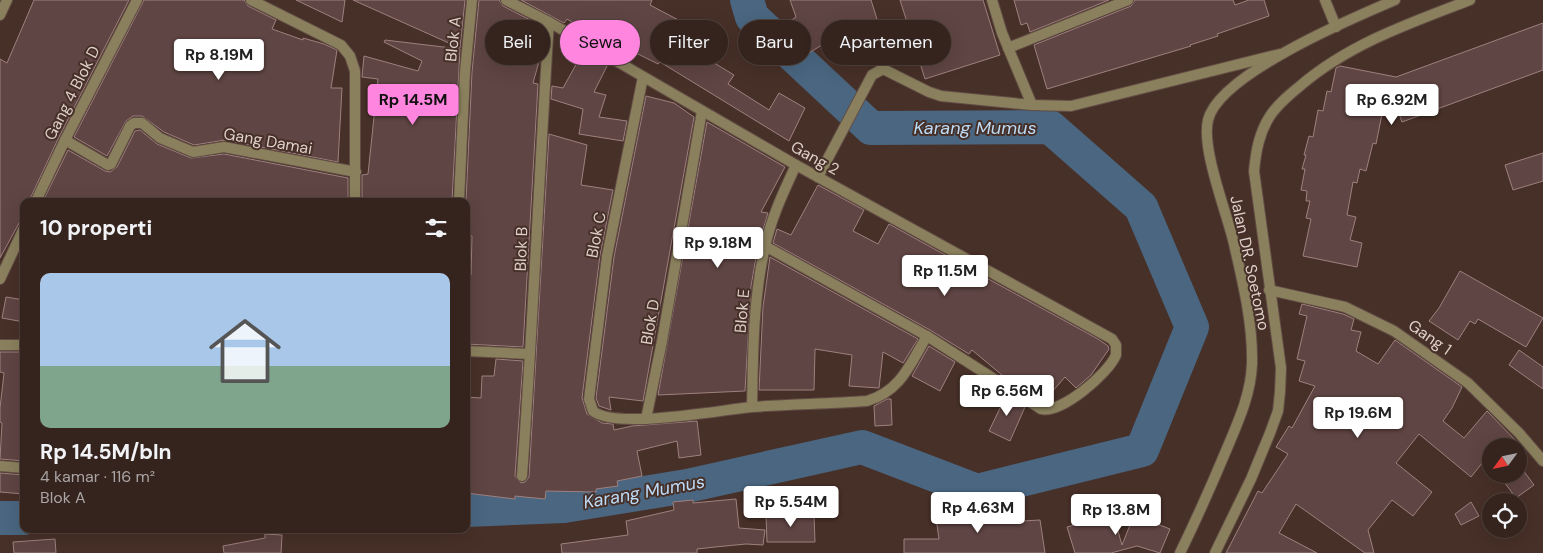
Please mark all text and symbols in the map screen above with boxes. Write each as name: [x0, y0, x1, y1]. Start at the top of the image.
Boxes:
street label: Blok A: [440, 15, 466, 63]
chip: Beli: [485, 20, 550, 65]
chip: Sewa: [560, 20, 640, 65]
chip: Filter: [650, 20, 728, 65]
chip: Baru: [738, 20, 811, 65]
chip: Apartemen: [821, 20, 951, 65]
pin: Rp 8.19M: [167, 38, 271, 81]
street label: Gang 4 Blok D: [39, 42, 105, 144]
text: Rp 8.19M: [185, 44, 253, 65]
pin: Rp 14.5M: [361, 84, 465, 126]
pin: Rp 6.92M: [1340, 84, 1444, 126]
text: Rp 14.5M: [379, 89, 447, 110]
text: Rp 6.92M: [1357, 89, 1427, 110]
water label: Karang Mumus: [914, 116, 1036, 140]
street label: Gang Damai: [222, 123, 314, 159]
street label: Gang 2: [787, 136, 843, 180]
street label: Jalan DR. Soetomo: [1225, 194, 1275, 332]
street label: Blok C: [581, 210, 611, 260]
text: 10 properti: [40, 214, 152, 242]
icon: filters: [422, 214, 450, 242]
street label: Blok B: [510, 226, 532, 272]
pin: Rp 9.18M: [666, 226, 770, 269]
text: Rp 9.18M: [684, 232, 752, 253]
pin: Rp 11.5M: [893, 254, 997, 297]
text: Rp 11.5M: [913, 260, 977, 281]
street label: Blok E: [730, 288, 754, 334]
street label: Blok D: [636, 298, 664, 346]
icon: home: [200, 306, 290, 396]
street label: Gang 1: [1404, 315, 1456, 359]
pin: Rp 6.56M: [955, 374, 1059, 417]
text: Rp 6.56M: [971, 380, 1043, 401]
pin: Rp 19.6M: [1306, 396, 1410, 439]
text: Rp 19.6M: [1324, 402, 1392, 423]
text: Rp 14.5M/bln: [40, 438, 171, 466]
north arrow: [1482, 438, 1528, 482]
map controls: [1482, 438, 1527, 538]
text: 4 kamar · 116 m²: [40, 466, 155, 487]
water label: Karang Mumus: [581, 470, 707, 514]
pin: Rp 5.54M: [739, 486, 843, 528]
text: Blok A: [40, 487, 86, 508]
text: Rp 5.54M: [755, 491, 827, 512]
pin: Rp 4.63M: [926, 492, 1030, 534]
button: locate: [1482, 493, 1527, 538]
pin: Rp 13.8M: [1064, 494, 1168, 536]
text: Rp 4.63M: [942, 497, 1014, 518]
text: Rp 13.8M: [1082, 499, 1150, 520]

